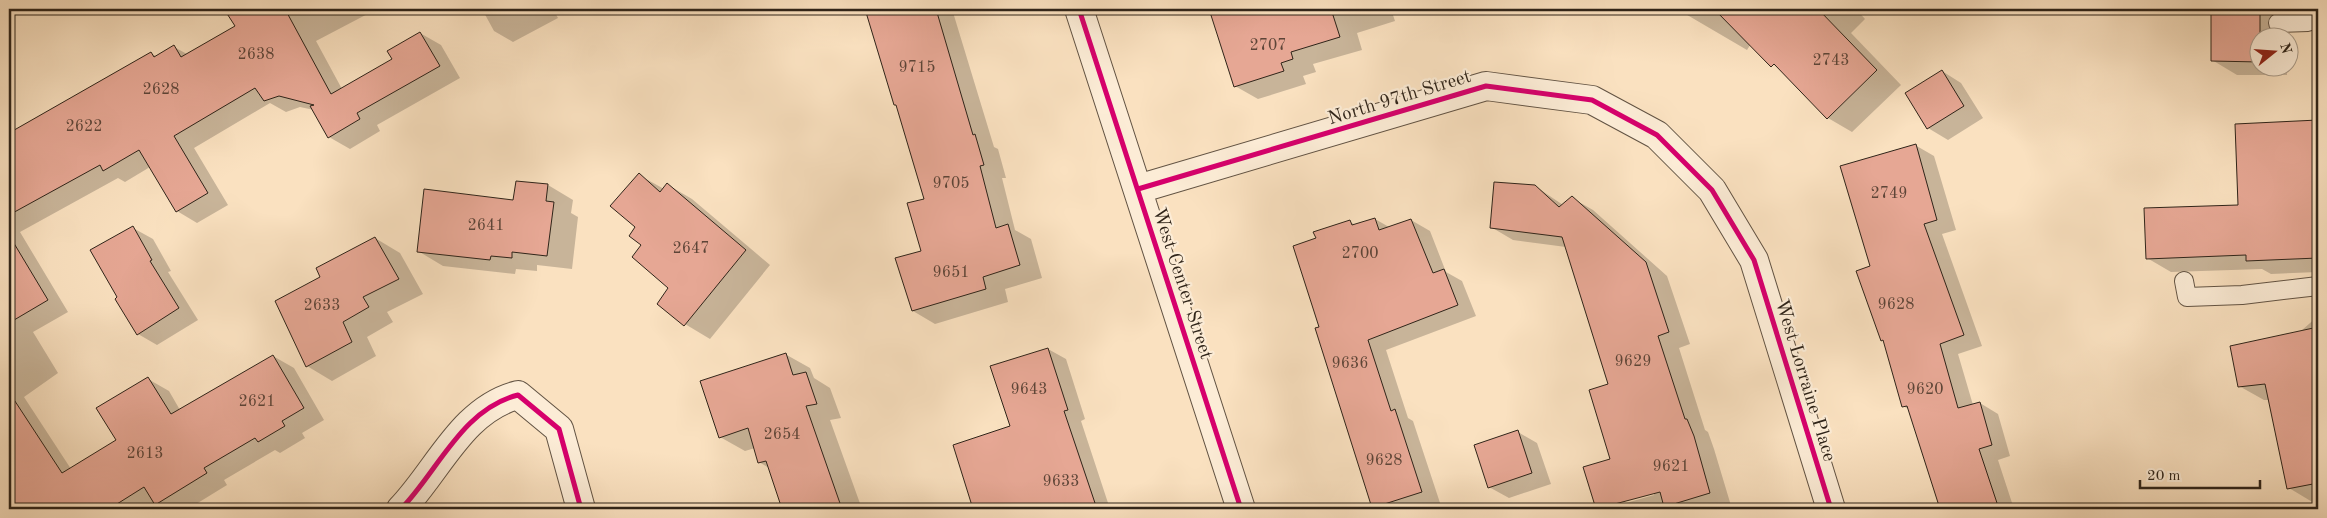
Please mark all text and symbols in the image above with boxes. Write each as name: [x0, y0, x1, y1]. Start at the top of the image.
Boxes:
north arrow: [2250, 28, 2300, 78]
house number: 2707: [1249, 38, 1287, 54]
text: N: [2277, 41, 2294, 56]
house number: 2638: [237, 47, 275, 63]
house number: 2743: [1812, 53, 1850, 69]
house number: 9715: [898, 60, 936, 76]
street label: North 97th Street: [1326, 68, 1474, 129]
house number: 2628: [142, 82, 180, 98]
house number: 2622: [65, 119, 103, 135]
house number: 9705: [932, 176, 970, 192]
house number: 2749: [1870, 186, 1908, 202]
street label: West Center Street: [1148, 206, 1215, 362]
house number: 2641: [467, 218, 505, 234]
house number: 2647: [672, 241, 710, 257]
house number: 2700: [1341, 246, 1379, 262]
house number: 9651: [932, 265, 970, 281]
street label: West Lorraine Place: [1771, 297, 1838, 464]
house number: 9628: [1877, 297, 1915, 313]
house number: 2633: [303, 298, 341, 314]
house number: 9629: [1614, 354, 1652, 370]
house number: 9636: [1331, 356, 1369, 372]
house number: 9643: [1010, 382, 1048, 398]
house number: 9620: [1906, 382, 1944, 398]
house number: 2621: [238, 394, 276, 410]
house number: 2654: [763, 427, 801, 443]
house number: 2613: [126, 446, 164, 462]
house number: 9628: [1365, 453, 1403, 469]
scale bar: [2140, 458, 2260, 490]
house number: 9621: [1652, 459, 1690, 475]
text: 20 m: [2147, 469, 2181, 484]
house number: 9633: [1042, 474, 1080, 490]

